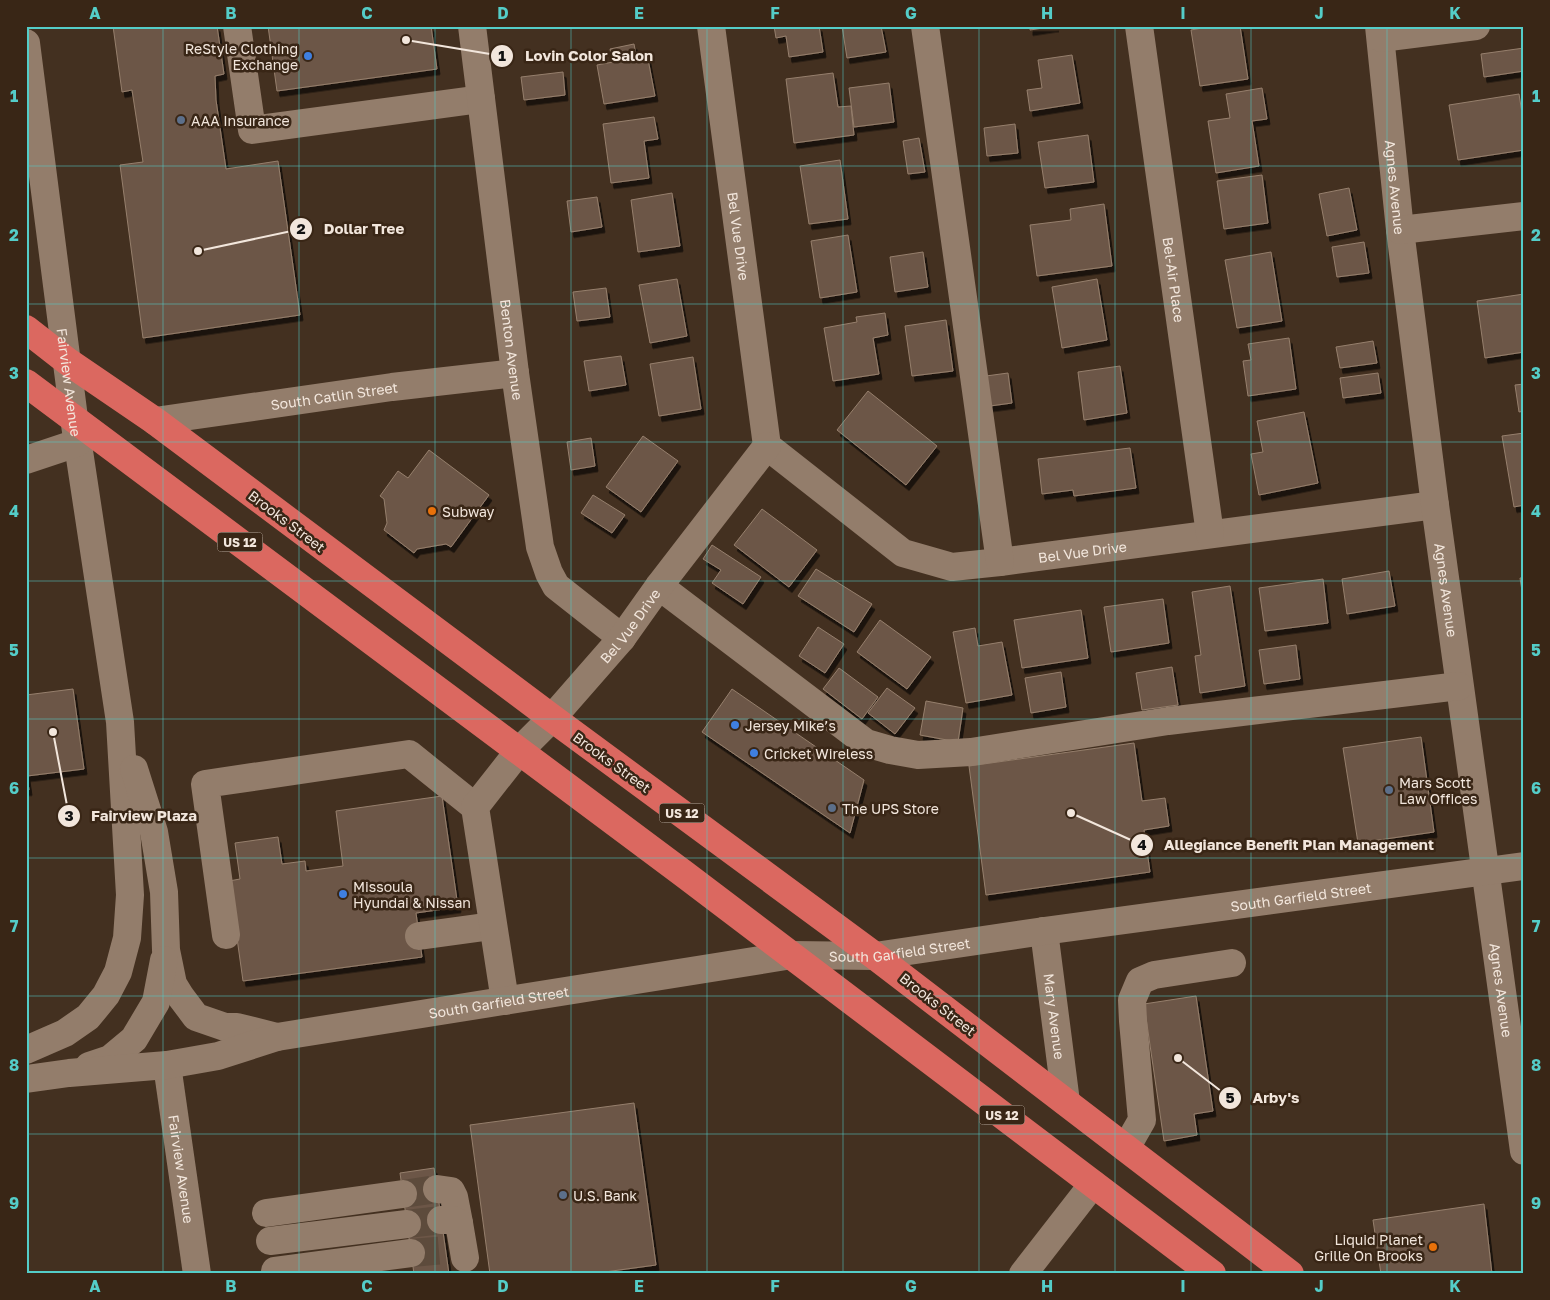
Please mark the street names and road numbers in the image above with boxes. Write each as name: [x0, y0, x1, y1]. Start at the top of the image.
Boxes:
street label: Agnes Avenue: [1382, 139, 1409, 235]
street label: Bel Vue Drive: [725, 191, 753, 281]
street label: Bel-Air Place: [1160, 236, 1189, 323]
street label: Benton Avenue: [497, 298, 527, 401]
street label: Fairview Avenue: [54, 327, 85, 438]
street label: South Catlin Street: [269, 378, 399, 413]
street label: Brooks Street: [245, 487, 329, 555]
road number: US 12: [218, 532, 262, 552]
street label: Bel Vue Drive: [1037, 537, 1128, 565]
street label: Agnes Avenue: [1432, 542, 1462, 638]
street label: Bel Vue Drive: [596, 585, 663, 666]
street label: Brooks Street: [570, 728, 654, 796]
road number: US 12: [660, 804, 704, 822]
street label: South Garfield Street: [1229, 878, 1372, 914]
street label: South Garfield Street: [829, 934, 971, 965]
street label: Agnes Avenue: [1487, 942, 1517, 1038]
street label: Brooks Street: [897, 969, 979, 1039]
street label: Mary Avenue: [1041, 972, 1069, 1060]
street label: South Garfield Street: [427, 982, 570, 1021]
road number: US 12: [980, 1106, 1024, 1124]
street label: Fairview Avenue: [166, 1114, 198, 1224]

